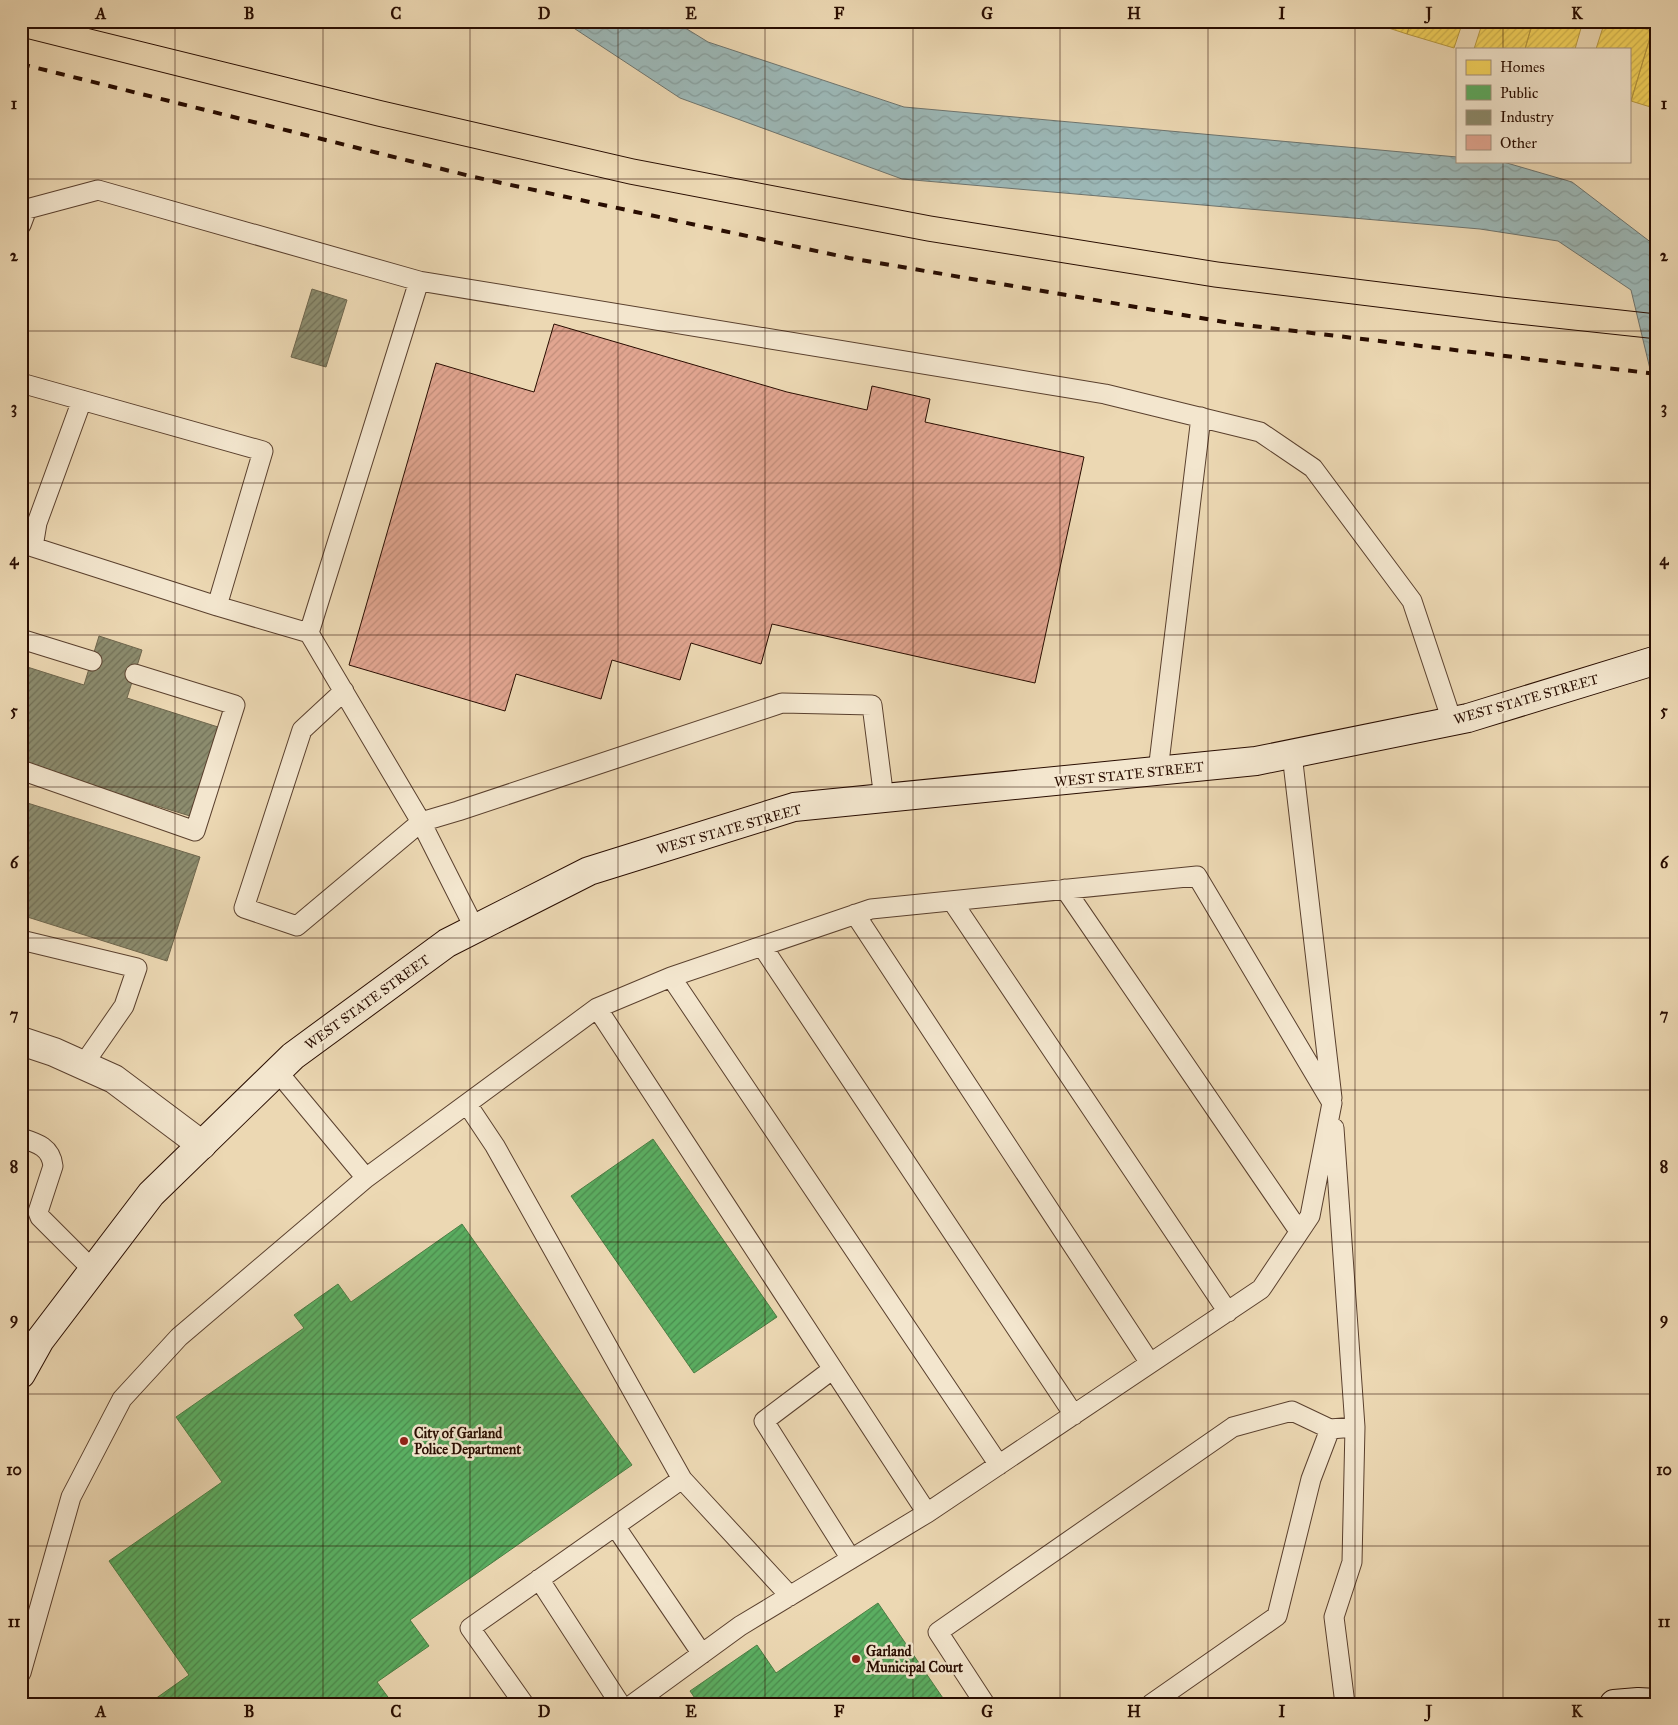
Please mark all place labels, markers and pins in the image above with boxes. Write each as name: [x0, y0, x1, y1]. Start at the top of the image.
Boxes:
place label: City of Garland Police Department: [414, 1425, 521, 1459]
marker: City of Garland Police Department: [398, 1435, 410, 1447]
place label: Garland Municipal Court: [866, 1643, 963, 1677]
marker: Garland Municipal Court: [850, 1653, 862, 1665]

